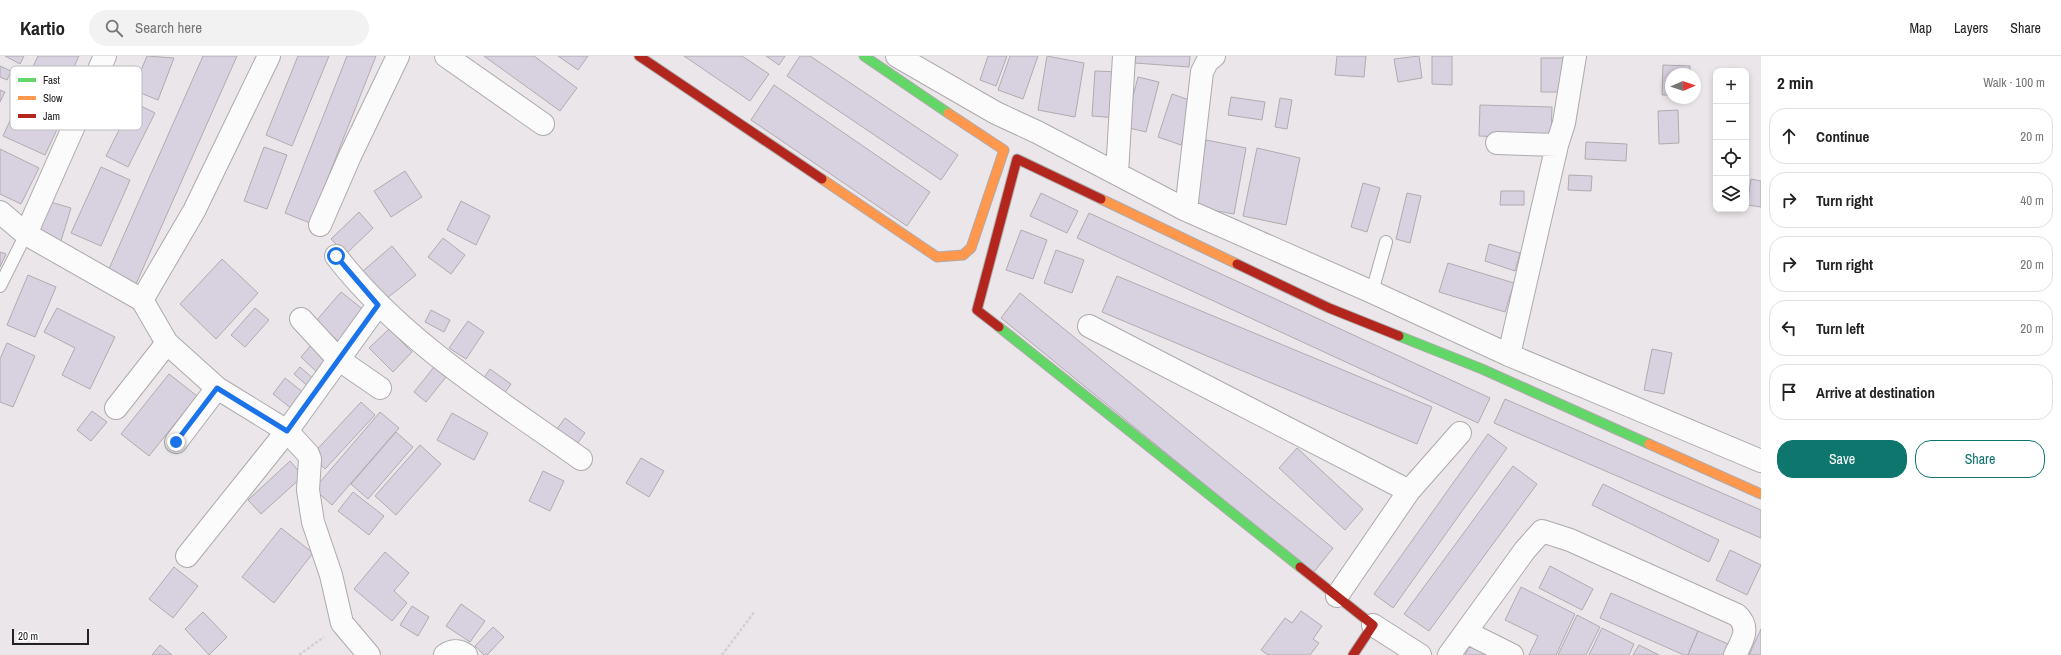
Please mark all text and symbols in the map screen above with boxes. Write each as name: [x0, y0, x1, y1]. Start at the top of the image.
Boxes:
search box: [89, 10, 369, 46]
text: Kartio: [20, 15, 65, 41]
icon: search: [103, 17, 125, 39]
text: Search here: [135, 17, 202, 38]
text: Map: [1910, 19, 1932, 37]
text: Layers: [1954, 19, 1988, 37]
text: Share: [2010, 19, 2041, 37]
legend: [10, 66, 142, 130]
north arrow: [1665, 68, 1701, 104]
map controls: [1713, 68, 1749, 212]
button: +: [1713, 68, 1749, 104]
text: 2 min: [1777, 71, 1813, 94]
text: Fast: [43, 73, 61, 87]
text: Walk · 100 m: [1983, 74, 2045, 91]
text: Slow: [43, 91, 63, 105]
button: −: [1713, 104, 1749, 140]
text: Jam: [43, 109, 60, 123]
icon: ahead: [1778, 125, 1800, 147]
text: Continue: [1816, 126, 1869, 147]
text: 20 m: [2020, 128, 2044, 145]
button: locate: [1713, 140, 1749, 176]
button: layers: [1713, 176, 1749, 212]
icon: right: [1778, 189, 1800, 211]
text: Turn right: [1816, 190, 1873, 211]
text: 40 m: [2020, 192, 2044, 209]
route start: [327, 247, 345, 265]
icon: right: [1778, 253, 1800, 275]
text: Turn right: [1816, 254, 1873, 275]
text: 20 m: [2020, 256, 2044, 273]
icon: left: [1778, 317, 1800, 339]
text: Turn left: [1816, 318, 1864, 339]
text: 20 m: [2020, 320, 2044, 337]
icon: arrive: [1778, 381, 1800, 403]
text: Arrive at destination: [1816, 382, 1935, 403]
route end: [167, 433, 185, 451]
button: Save: [1777, 440, 1907, 478]
button: Share: [1915, 440, 2045, 478]
scale bar: [12, 627, 89, 646]
text: 20 m: [18, 629, 38, 643]

